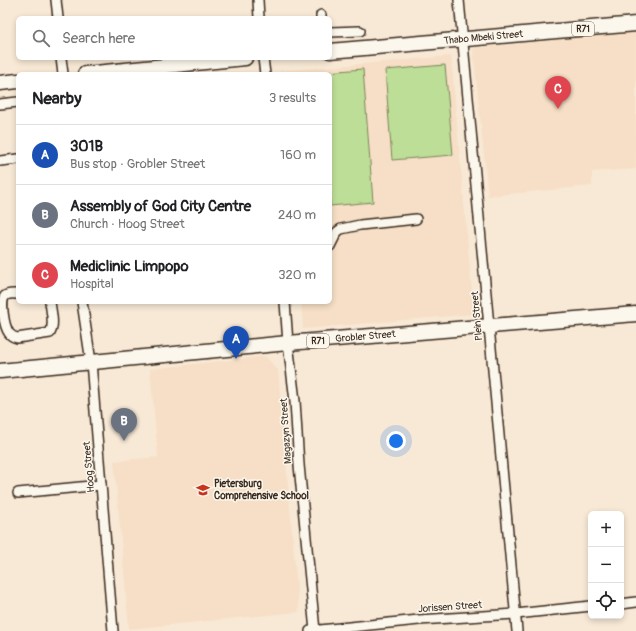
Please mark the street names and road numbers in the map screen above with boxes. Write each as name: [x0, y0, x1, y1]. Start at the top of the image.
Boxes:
road number: R71: [572, 22, 594, 36]
street label: Thabo Mbeki Street: [443, 28, 525, 47]
street label: Plein Street: [469, 290, 485, 341]
street label: Grobler Street: [335, 328, 397, 345]
road number: R71: [307, 334, 329, 348]
street label: Magazyn Street: [278, 397, 294, 464]
street label: Hoog Street: [81, 440, 97, 493]
street label: Jorissen Street: [418, 599, 483, 615]

